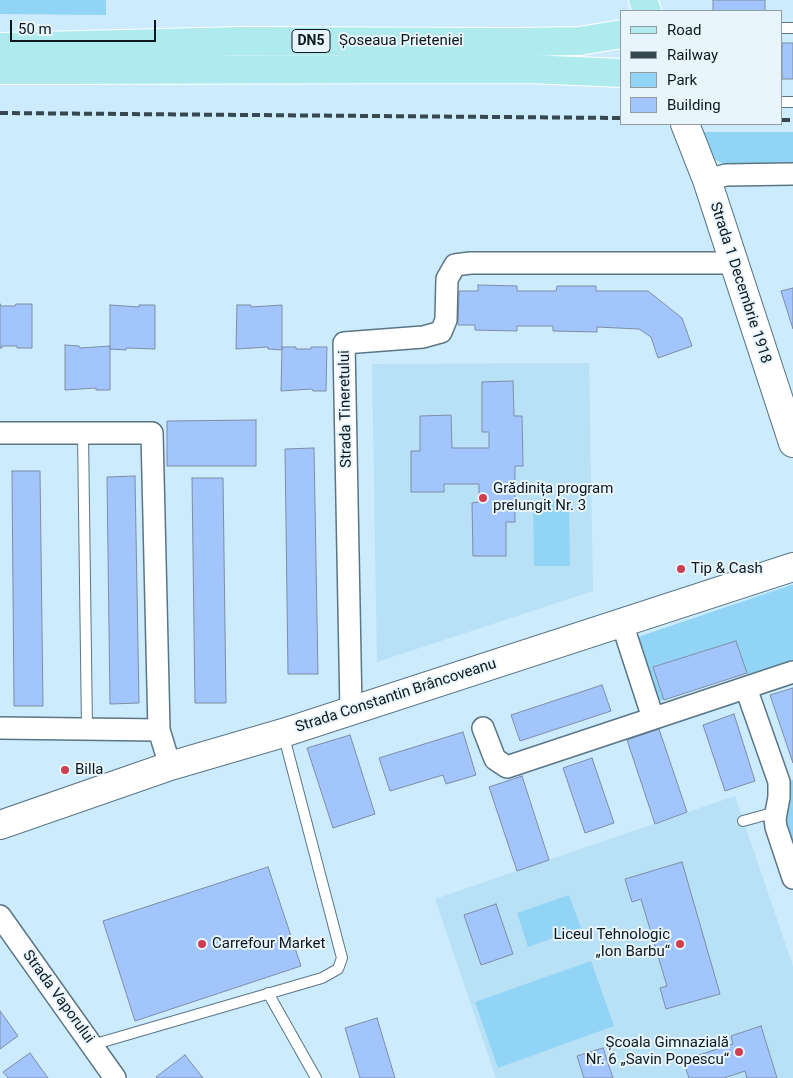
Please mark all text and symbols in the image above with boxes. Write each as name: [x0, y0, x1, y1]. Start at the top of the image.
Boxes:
scale bar: [12, 10, 159, 42]
legend: [620, 10, 783, 125]
text: 50 m: [18, 20, 52, 38]
text: Road: [667, 21, 701, 39]
road number: DN5: [292, 29, 330, 52]
street label: Șoseaua Prieteniei: [339, 32, 463, 50]
text: Railway: [667, 46, 718, 64]
text: Park: [667, 71, 697, 89]
text: Building: [667, 96, 721, 114]
street label: Strada 1 Decembrie 1918: [705, 200, 775, 366]
street label: Strada Tineretului: [336, 350, 356, 468]
place label: Grădinița program prelungit Nr. 3: [493, 480, 613, 515]
marker: Grădinița program prelungit Nr. 3: [477, 492, 489, 504]
place label: Tip & Cash: [691, 560, 763, 578]
marker: Tip & Cash: [675, 563, 687, 575]
street label: Strada Constantin Brâncoveanu: [293, 655, 499, 737]
place label: Billa: [75, 761, 103, 779]
marker: Billa: [59, 764, 71, 776]
place label: Liceul Tehnologic „Ion Barbu“: [553, 926, 670, 961]
place label: Carrefour Market: [212, 935, 325, 953]
marker: Carrefour Market: [196, 938, 208, 950]
marker: Liceul Tehnologic „Ion Barbu“: [674, 938, 686, 950]
street label: Strada Vaporului: [18, 947, 98, 1047]
place label: Școala Gimnazială Nr. 6 „Savin Popescu“: [586, 1034, 729, 1069]
marker: Școala Gimnazială Nr. 6 „Savin Popescu“: [733, 1046, 745, 1058]

